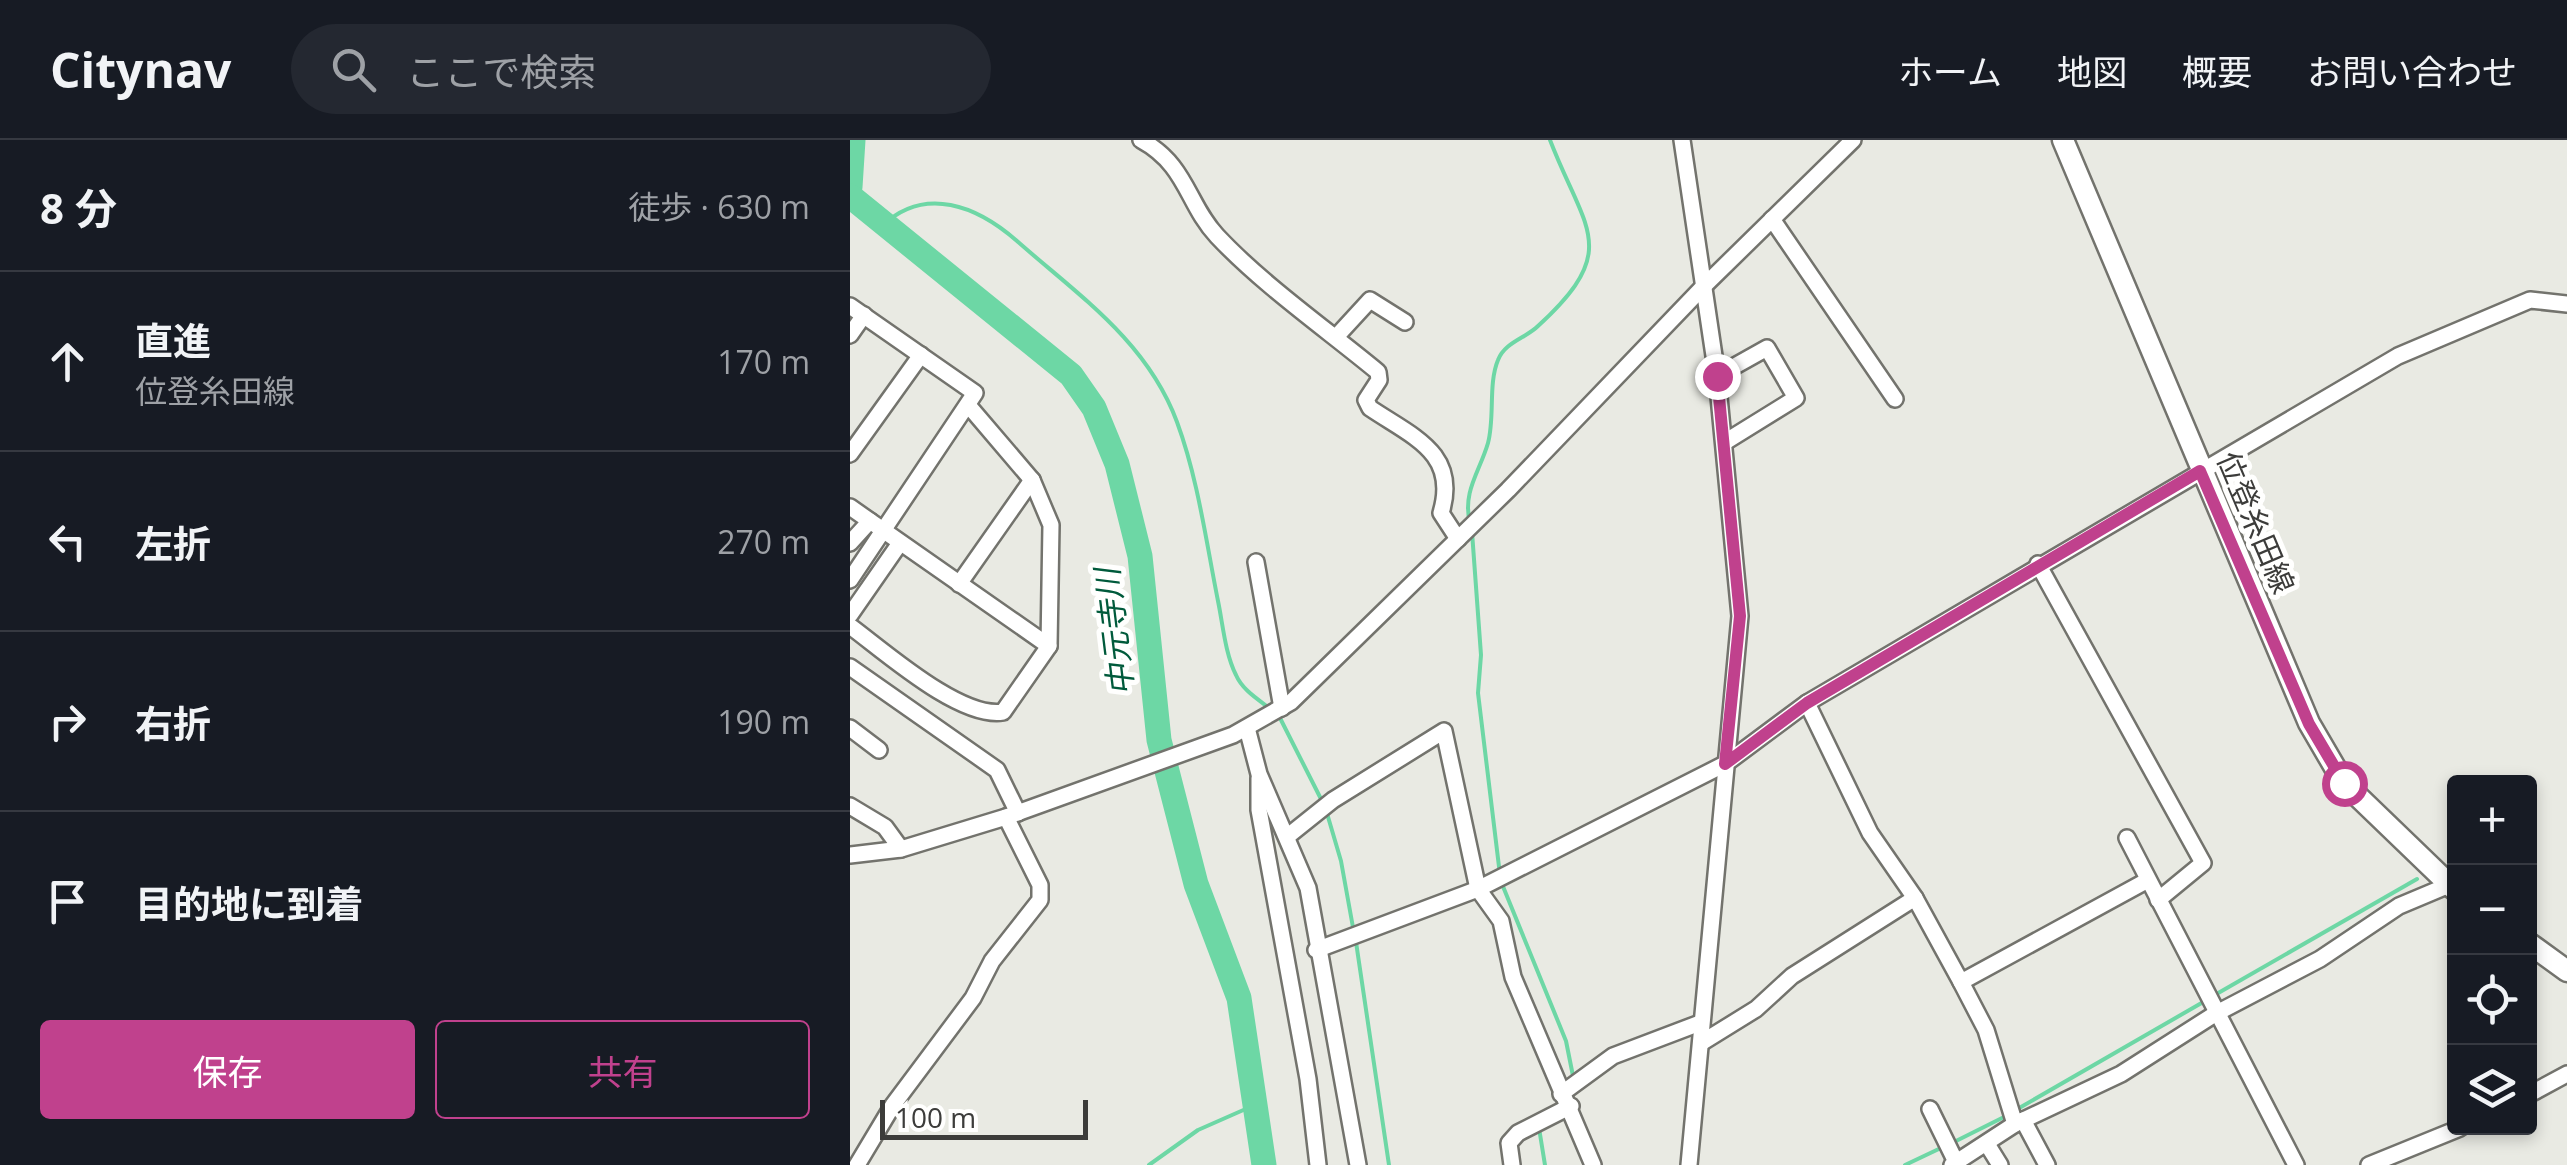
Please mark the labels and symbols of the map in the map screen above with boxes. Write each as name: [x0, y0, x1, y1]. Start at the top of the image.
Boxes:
route end: [1695, 354, 1741, 400]
street label: 位登糸田線: [2208, 445, 2305, 599]
water label: 中元寺川: [1084, 563, 1143, 698]
route start: [2322, 761, 2368, 807]
scale bar: [880, 1095, 1088, 1140]

